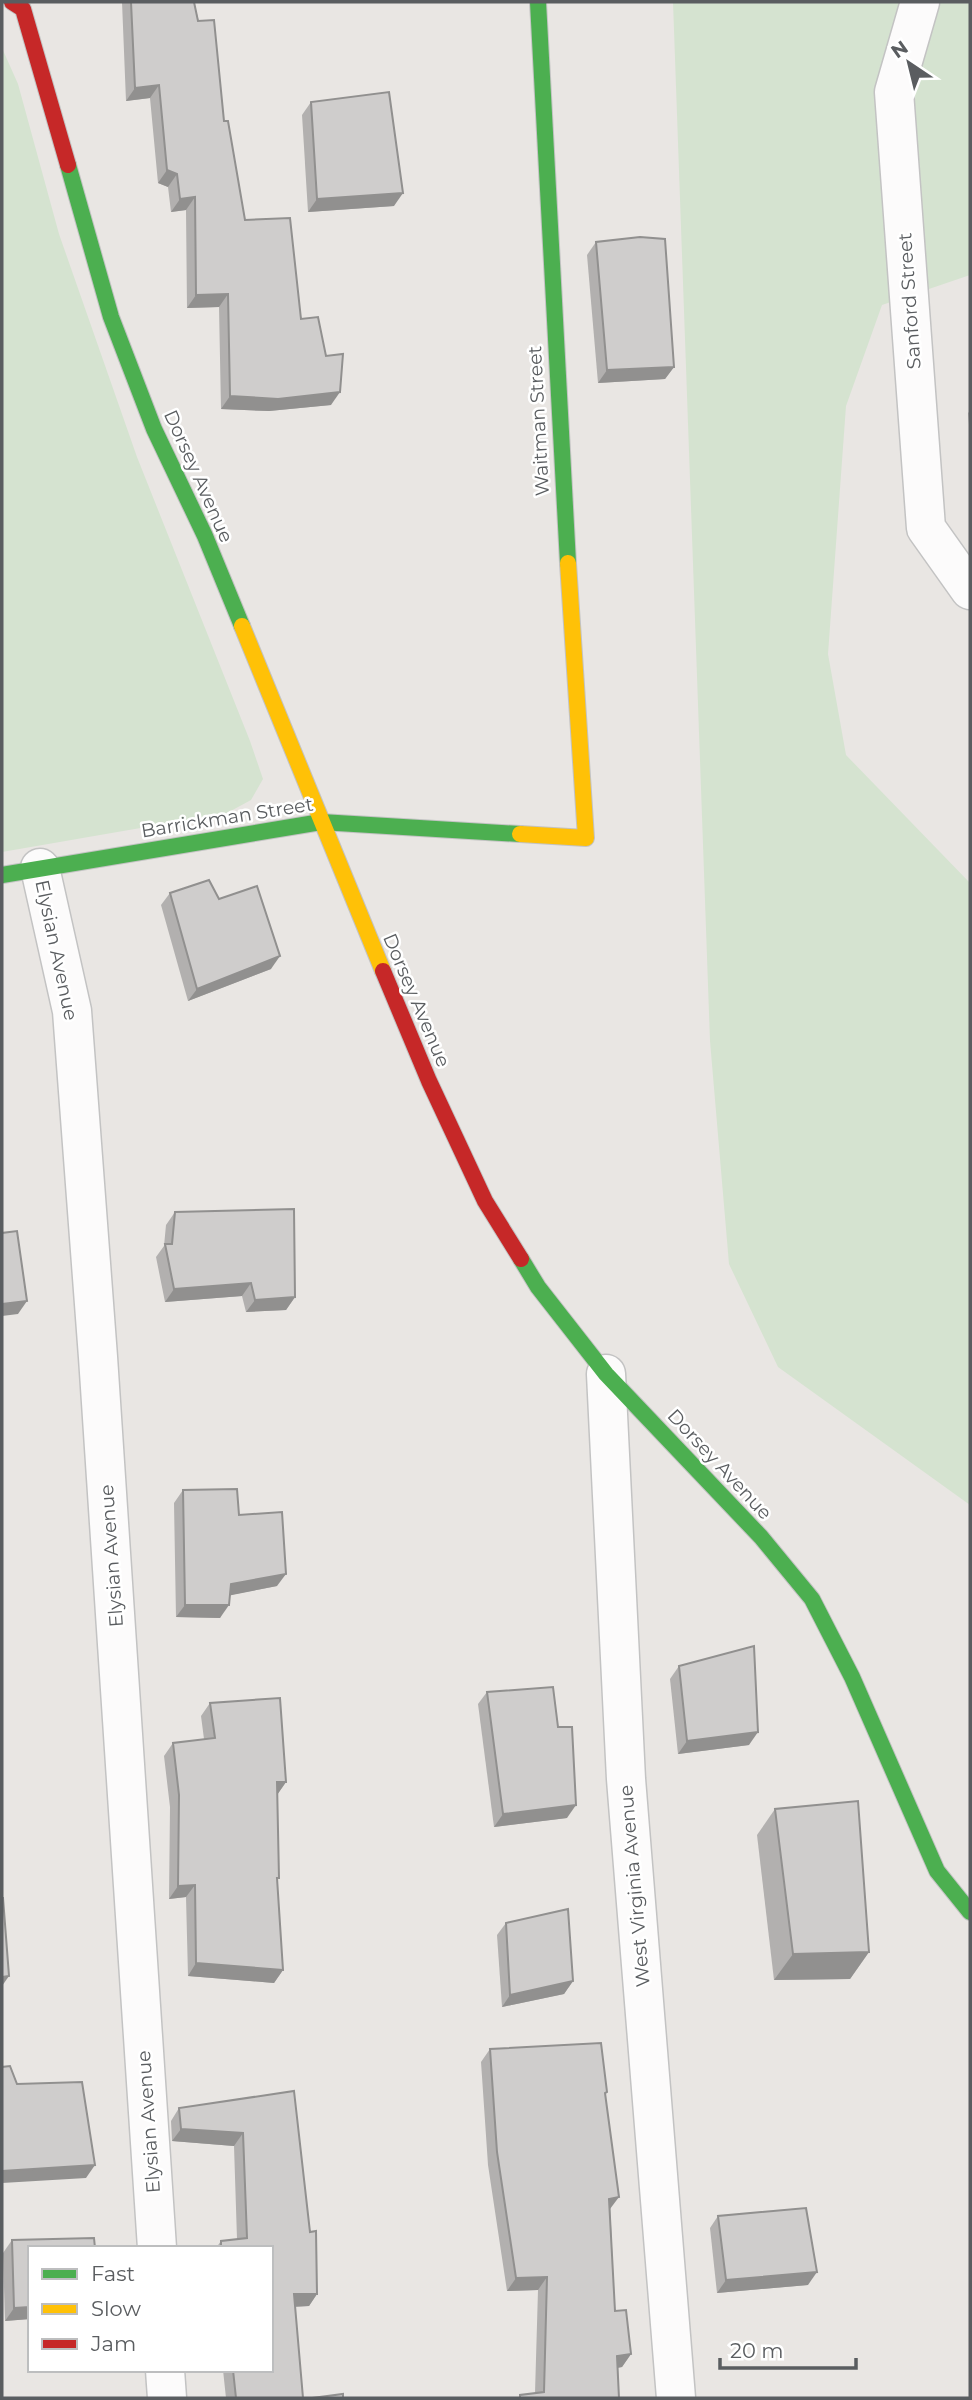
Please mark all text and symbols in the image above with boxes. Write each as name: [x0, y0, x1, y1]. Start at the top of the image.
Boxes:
north arrow: [874, 28, 944, 98]
text: N: [887, 36, 912, 63]
street label: Sanford Street: [893, 232, 926, 370]
street label: Waitman Street: [523, 345, 554, 497]
street label: Dorsey Avenue: [159, 406, 238, 546]
street label: Barrickman Street: [139, 792, 315, 842]
street label: Elysian Avenue: [30, 878, 83, 1022]
street label: Dorsey Avenue: [378, 930, 455, 1070]
street label: Dorsey Avenue: [663, 1404, 777, 1524]
street label: Elysian Avenue: [95, 1484, 128, 1628]
street label: West Virginia Avenue: [614, 1784, 655, 1988]
street label: Elysian Avenue: [132, 2050, 165, 2194]
legend: [28, 2246, 273, 2372]
text: Fast: [91, 2261, 135, 2286]
text: Slow: [91, 2296, 141, 2321]
scale bar: [720, 2326, 856, 2370]
text: Jam: [90, 2331, 136, 2356]
text: 20 m: [730, 2338, 784, 2363]

